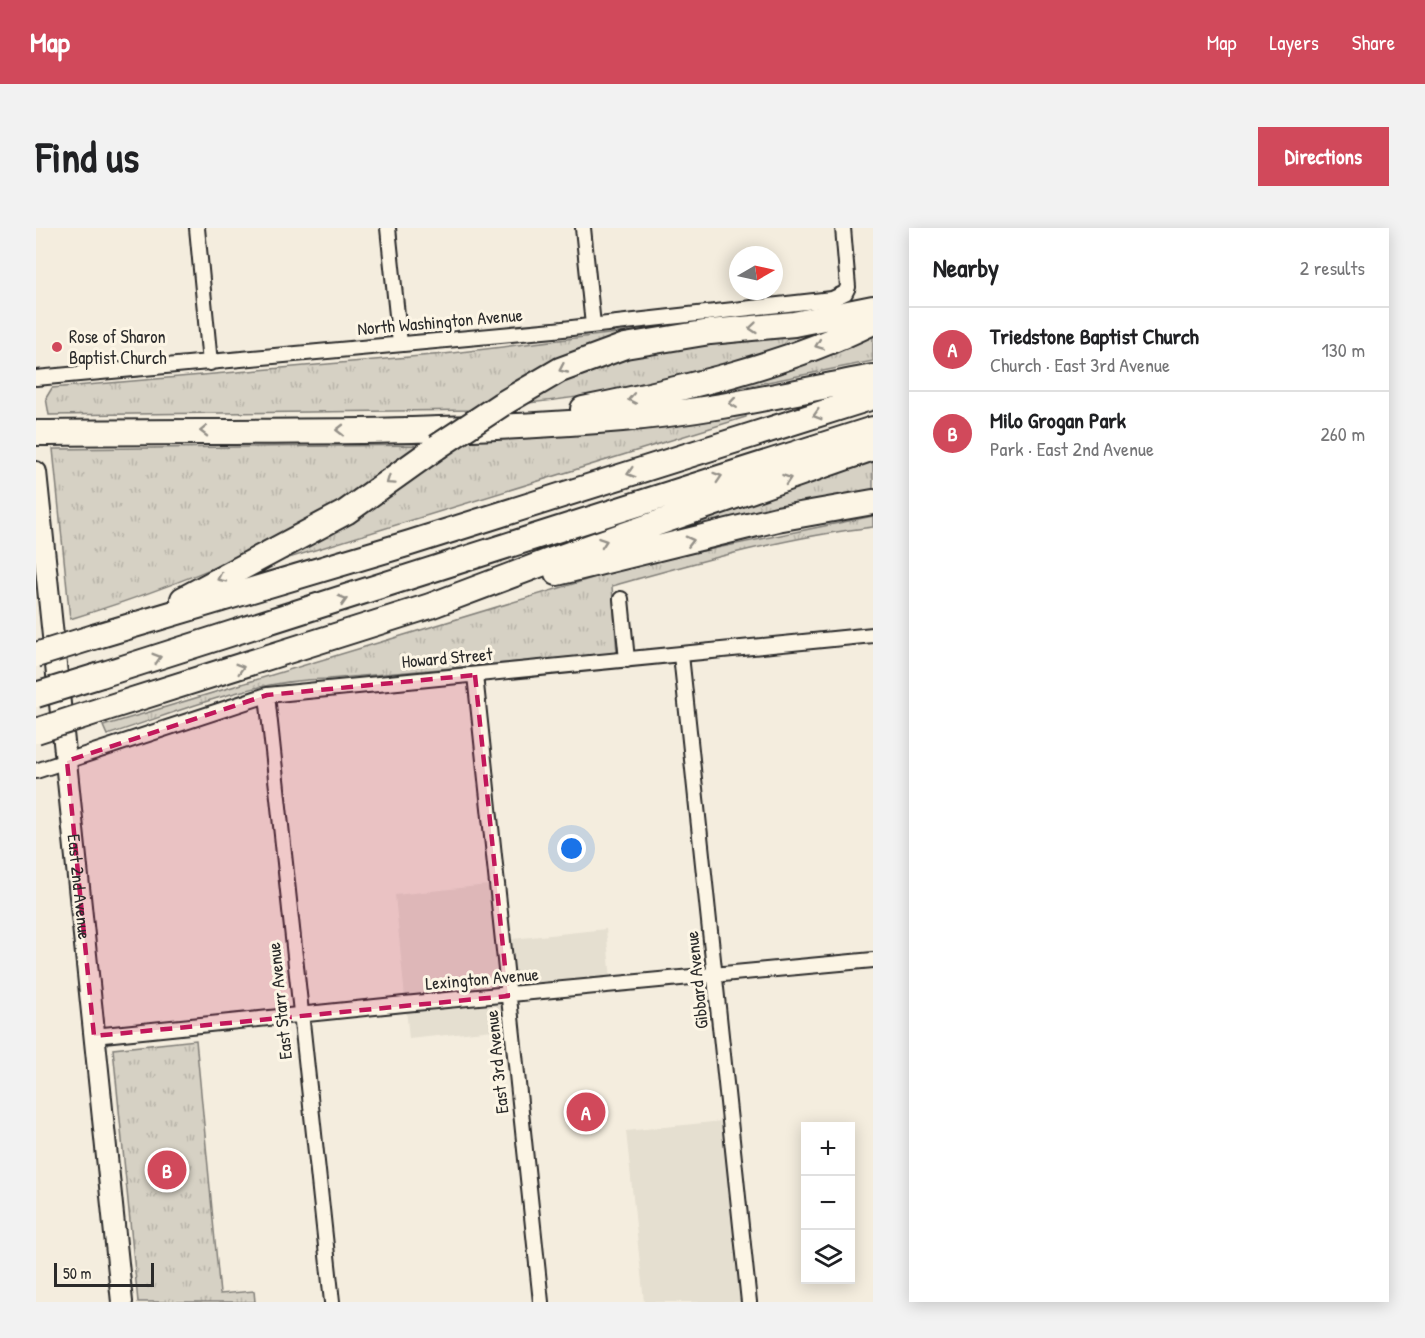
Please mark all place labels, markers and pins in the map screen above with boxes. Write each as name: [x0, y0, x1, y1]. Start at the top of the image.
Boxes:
place label: Rose of Sharon Baptist Church: [69, 324, 167, 370]
marker: Rose of Sharon Baptist Church: [50, 340, 64, 354]
pin: A: [566, 1090, 606, 1134]
pin: B: [148, 1148, 186, 1192]

